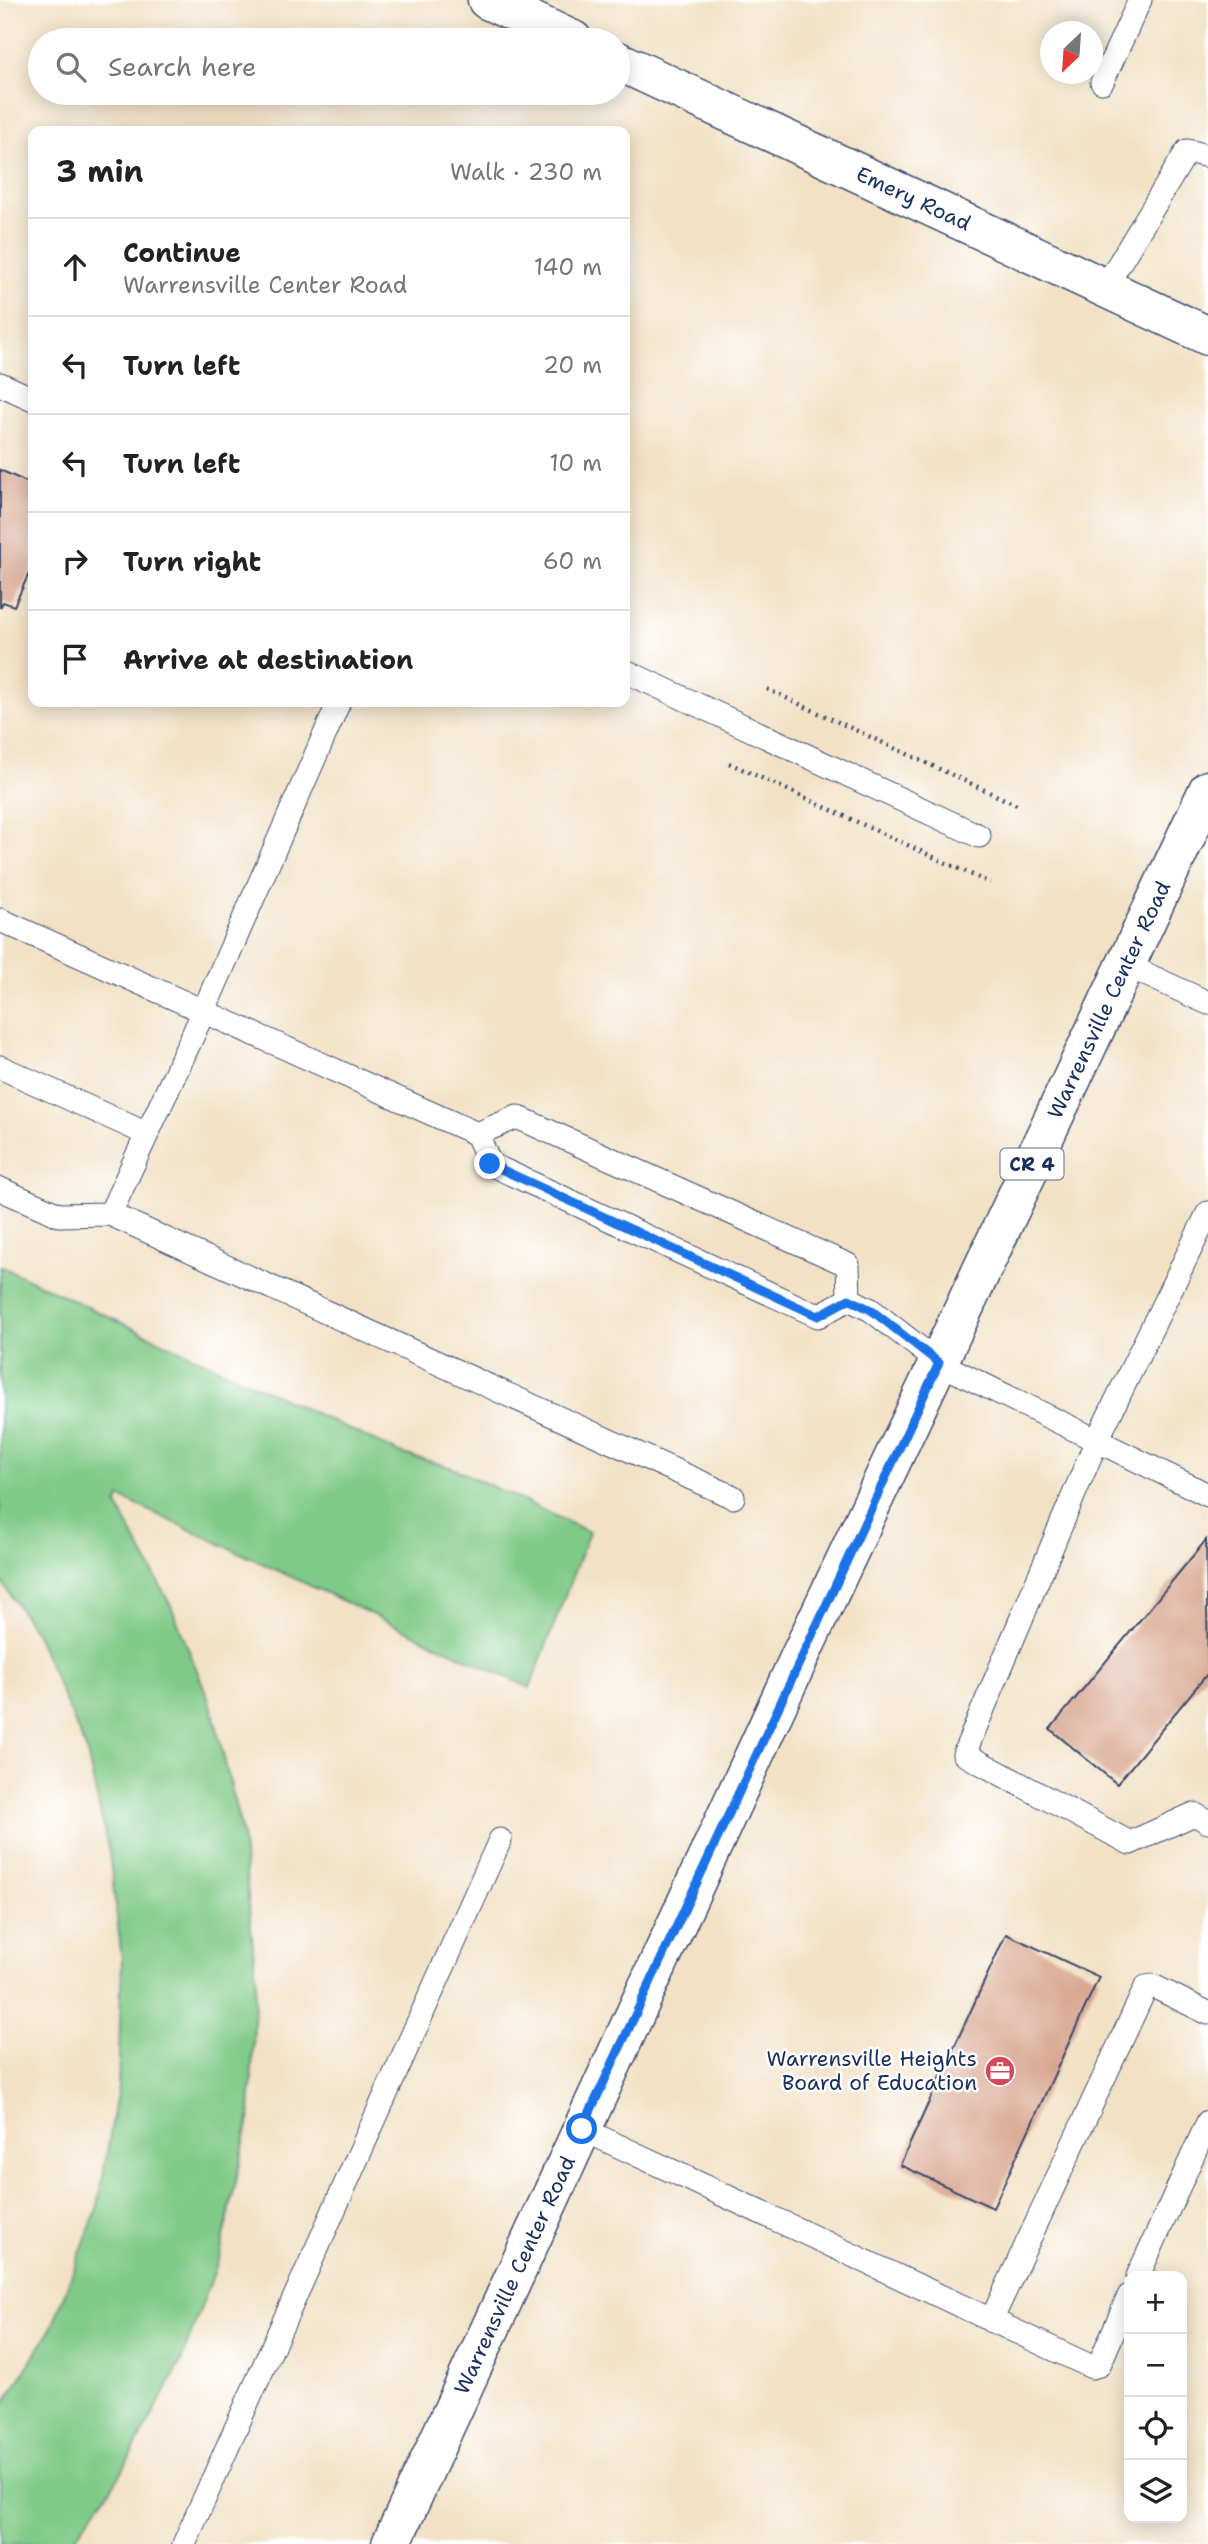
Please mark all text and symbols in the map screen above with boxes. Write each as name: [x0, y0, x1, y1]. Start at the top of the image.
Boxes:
north arrow: [1040, 21, 1103, 84]
search box: [28, 28, 630, 105]
icon: search: [52, 48, 90, 86]
text: Search here: [108, 49, 257, 84]
text: 3 min: [56, 151, 143, 192]
text: Walk · 230 m: [450, 157, 602, 187]
street label: Emery Road: [852, 160, 975, 237]
text: Continue: [123, 235, 241, 270]
icon: ahead: [56, 248, 94, 286]
text: 140 m: [534, 252, 602, 282]
text: Warrensville Center Road: [123, 270, 407, 300]
icon: left: [56, 346, 94, 384]
text: Turn left: [123, 348, 240, 383]
text: 20 m: [543, 350, 602, 380]
icon: left: [56, 444, 94, 482]
text: Turn left: [123, 446, 240, 481]
text: 10 m: [549, 448, 602, 478]
icon: right: [56, 542, 94, 580]
text: Turn right: [123, 544, 261, 579]
text: 60 m: [543, 546, 602, 576]
icon: arrive: [56, 640, 94, 678]
text: Arrive at destination: [123, 642, 413, 677]
street label: Warrensville Center Road: [1041, 876, 1177, 1123]
route end: [474, 1148, 505, 1179]
road number: CR 4: [1000, 1148, 1064, 1180]
place label: Warrensville Heights Board of Education: [767, 2045, 977, 2097]
office icon: Warrensville Heights Board of Education: [983, 2054, 1017, 2088]
route start: [566, 2113, 597, 2144]
street label: Warrensville Center Road: [448, 2151, 582, 2399]
map controls: [1124, 2271, 1187, 2523]
button: +: [1124, 2271, 1187, 2334]
button: −: [1124, 2334, 1187, 2397]
button: locate: [1124, 2397, 1187, 2460]
button: layers: [1124, 2460, 1187, 2523]

